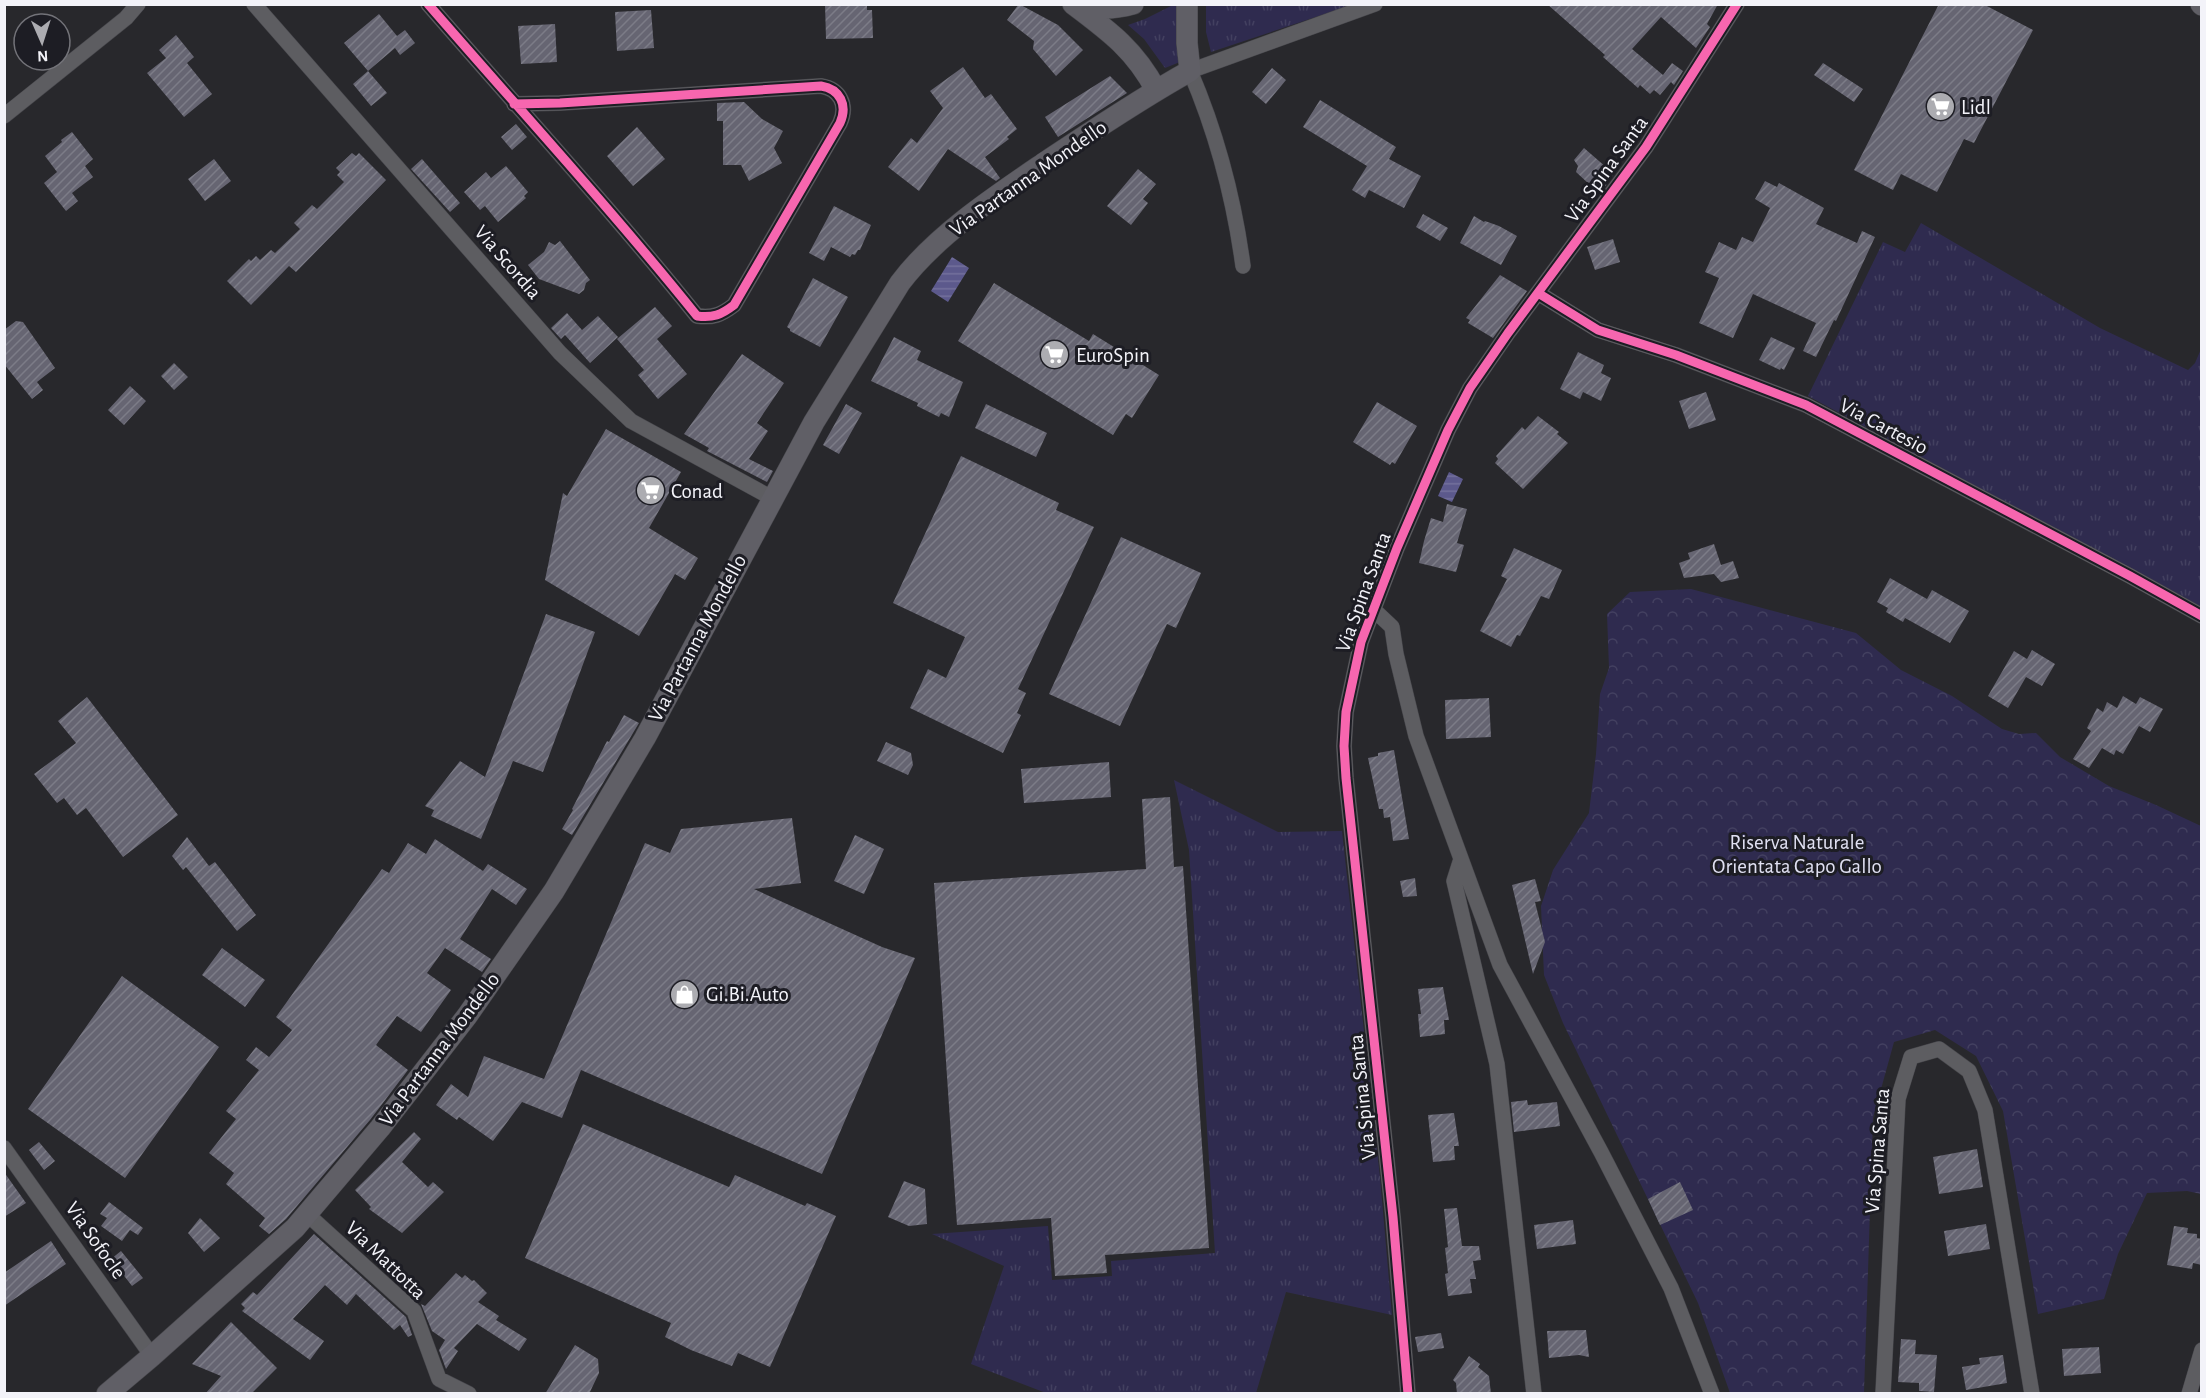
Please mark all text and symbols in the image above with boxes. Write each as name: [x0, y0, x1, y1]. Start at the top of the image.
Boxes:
north arrow: [12, 12, 72, 72]
text: N: [37, 48, 49, 64]
supermarket icon: Lidl: [1924, 91, 1956, 123]
place label: Lidl: [1961, 97, 1991, 118]
street label: Via Spina Santa: [1561, 112, 1652, 226]
street label: Via Partanna Mondello: [946, 116, 1110, 240]
street label: Via Scordia: [470, 221, 545, 303]
supermarket icon: EuroSpin: [1039, 339, 1071, 371]
place label: EuroSpin: [1076, 345, 1150, 366]
street label: Via Cartesio: [1836, 395, 1931, 458]
supermarket icon: Conad: [634, 475, 666, 507]
place label: Conad: [671, 481, 723, 502]
street label: Via Spina Santa: [1332, 529, 1395, 655]
street label: Via Partanna Mondello: [645, 551, 750, 725]
park label: Riserva Naturale Orientata Capo Gallo: [1712, 832, 1882, 877]
street label: Via Partanna Mondello: [375, 969, 504, 1130]
shop icon: Gi.Bi.Auto: [669, 978, 701, 1010]
place label: Gi.Bi.Auto: [706, 984, 789, 1005]
street label: Via Spina Santa: [1345, 1033, 1380, 1161]
street label: Via Spina Santa: [1862, 1087, 1893, 1215]
street label: Via Sofocle: [62, 1198, 130, 1283]
street label: Via Mattotta: [341, 1217, 430, 1304]

